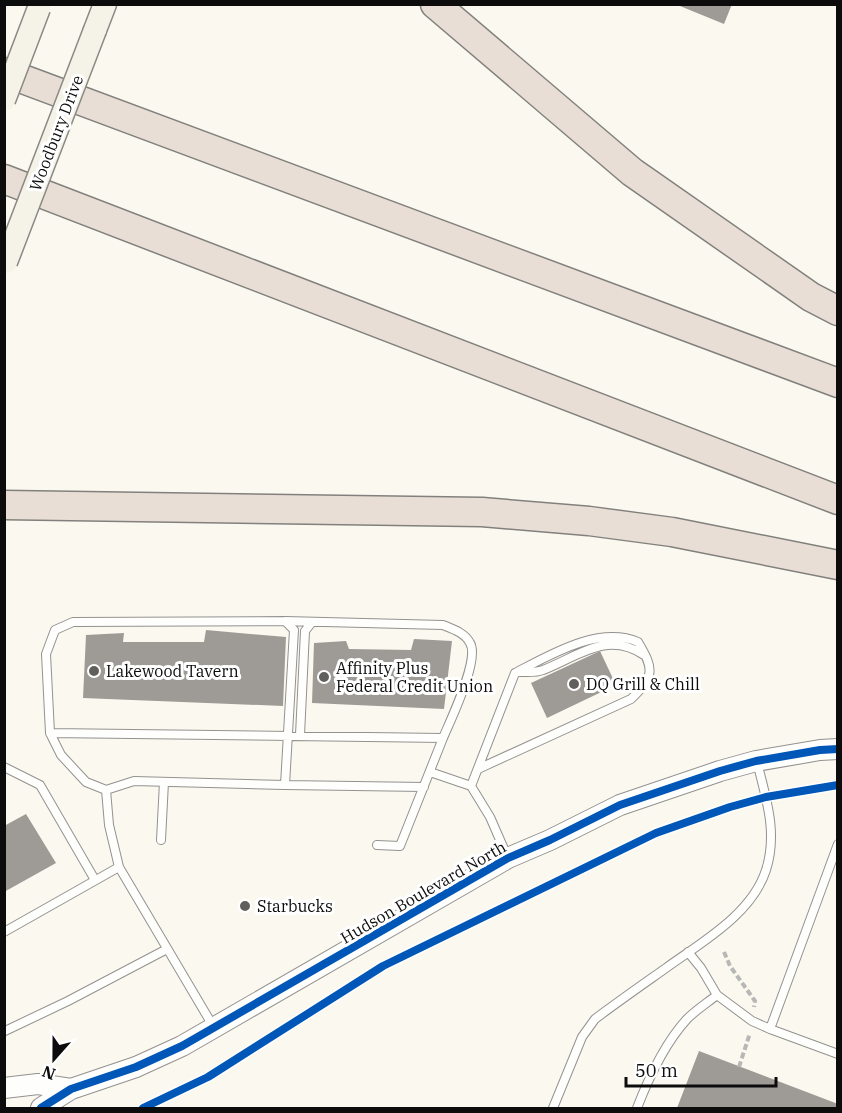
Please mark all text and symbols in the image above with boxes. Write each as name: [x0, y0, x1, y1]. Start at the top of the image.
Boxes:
street label: Woodbury Drive: [25, 72, 87, 194]
place label: Affinity Plus Federal Credit Union: [336, 658, 493, 696]
place label: Lakewood Tavern: [106, 661, 239, 681]
marker: Lakewood Tavern: [87, 664, 101, 678]
marker: Affinity Plus Federal Credit Union: [317, 670, 331, 684]
place label: DQ Grill & Chill: [586, 674, 700, 694]
marker: DQ Grill & Chill: [567, 677, 581, 691]
street label: Hudson Boulevard North: [337, 836, 509, 948]
place label: Starbucks: [257, 896, 333, 916]
marker: Starbucks: [238, 899, 252, 913]
north arrow: [24, 1029, 84, 1089]
scale bar: [626, 1050, 776, 1088]
text: 50 m: [635, 1059, 678, 1082]
text: N: [39, 1061, 58, 1085]

